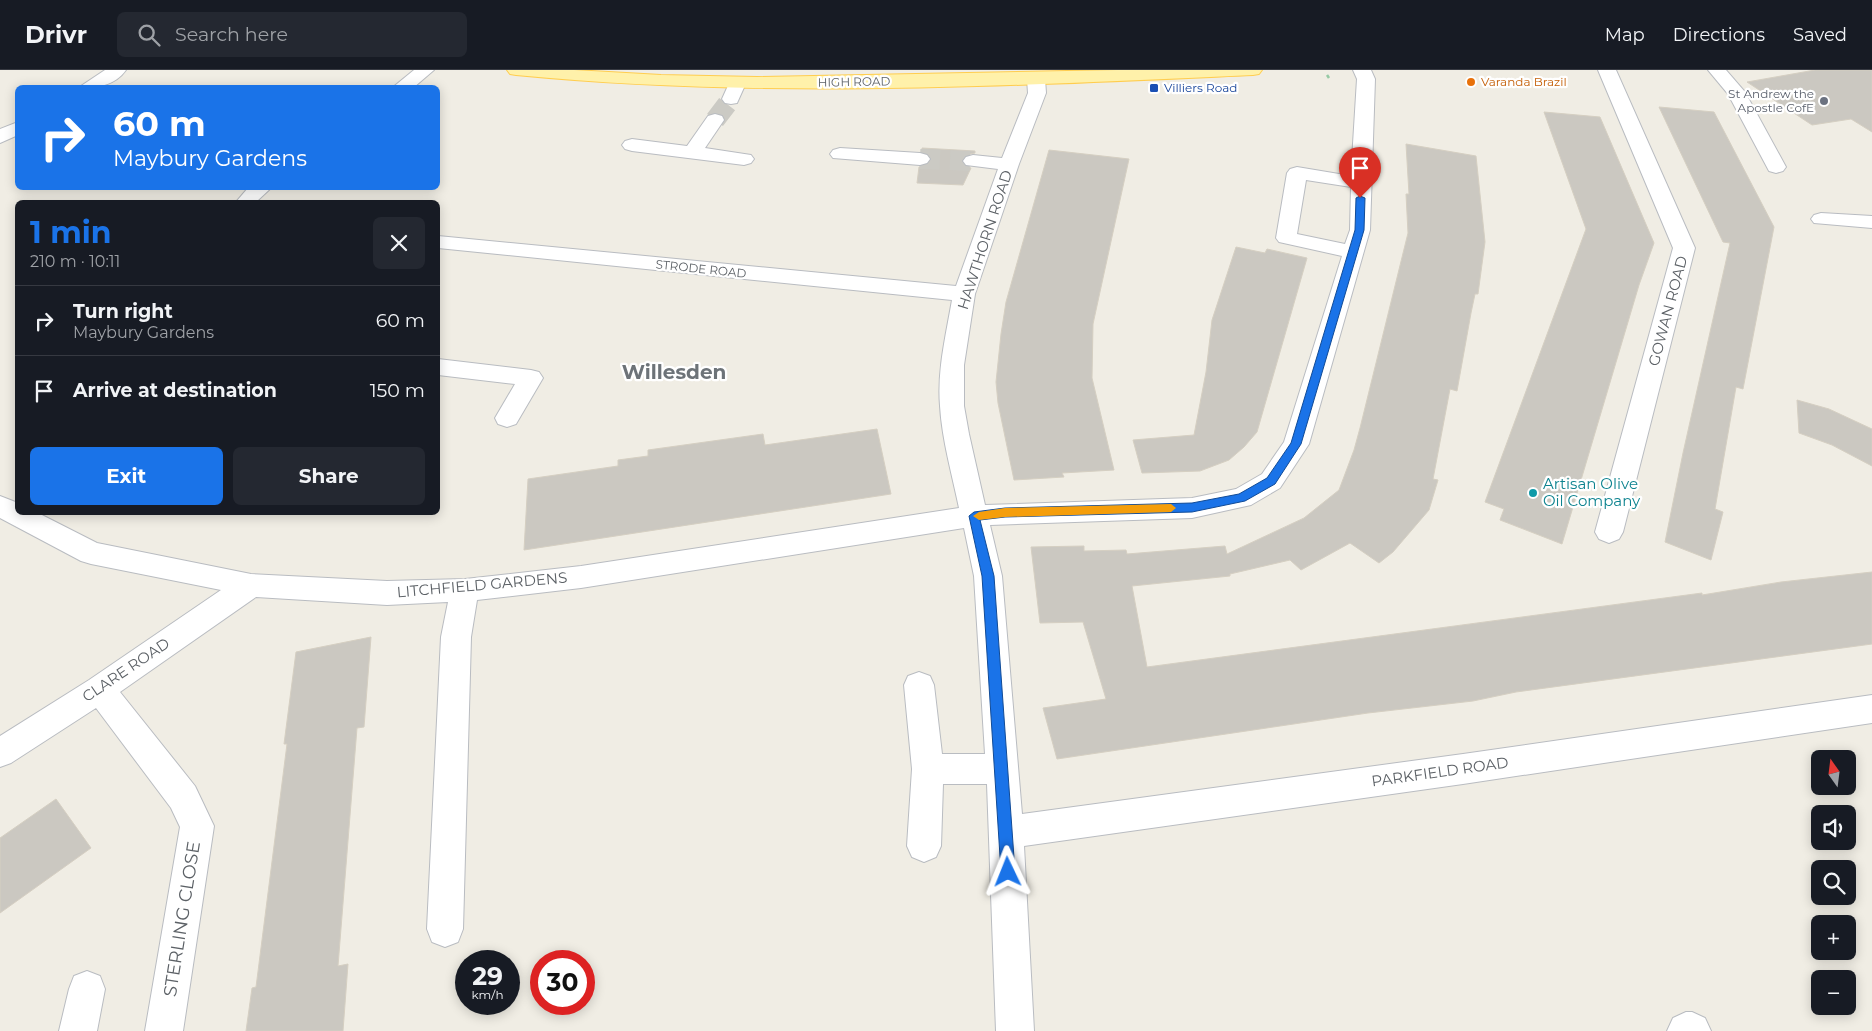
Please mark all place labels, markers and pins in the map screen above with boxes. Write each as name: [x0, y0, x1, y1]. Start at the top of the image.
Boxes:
place label: Varanda Brazil: [1481, 74, 1567, 89]
marker: Varanda Brazil: [1465, 76, 1477, 88]
place label: Villiers Road: [1164, 80, 1238, 95]
marker: Villiers Road: [1148, 82, 1160, 94]
place label: St Andrew the Apostle CofE: [1728, 86, 1814, 115]
marker: St Andrew the Apostle CofE: [1818, 95, 1830, 107]
pin: [1339, 147, 1381, 198]
place label: Artisan Olive Oil Company: [1543, 474, 1641, 510]
marker: Artisan Olive Oil Company: [1527, 487, 1539, 499]

